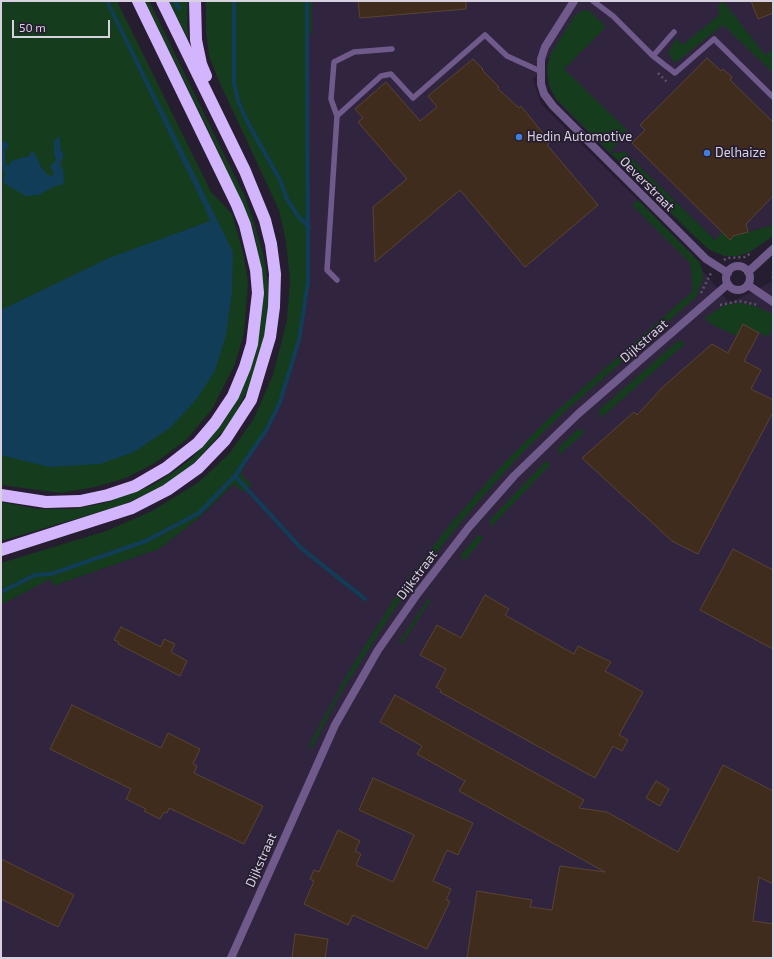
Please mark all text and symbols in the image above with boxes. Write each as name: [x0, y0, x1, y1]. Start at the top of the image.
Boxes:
scale bar: [14, 12, 112, 38]
text: 50 m: [19, 20, 46, 34]
place label: Hedin Automotive: [527, 129, 632, 145]
marker: Hedin Automotive: [514, 132, 524, 142]
place label: Delhaize: [715, 145, 766, 161]
marker: Delhaize: [702, 148, 712, 158]
street label: Oeverstraat: [617, 154, 677, 214]
street label: Dijkstraat: [617, 316, 671, 366]
street label: Dijkstraat: [393, 547, 441, 603]
street label: Dijkstraat: [242, 830, 280, 890]

